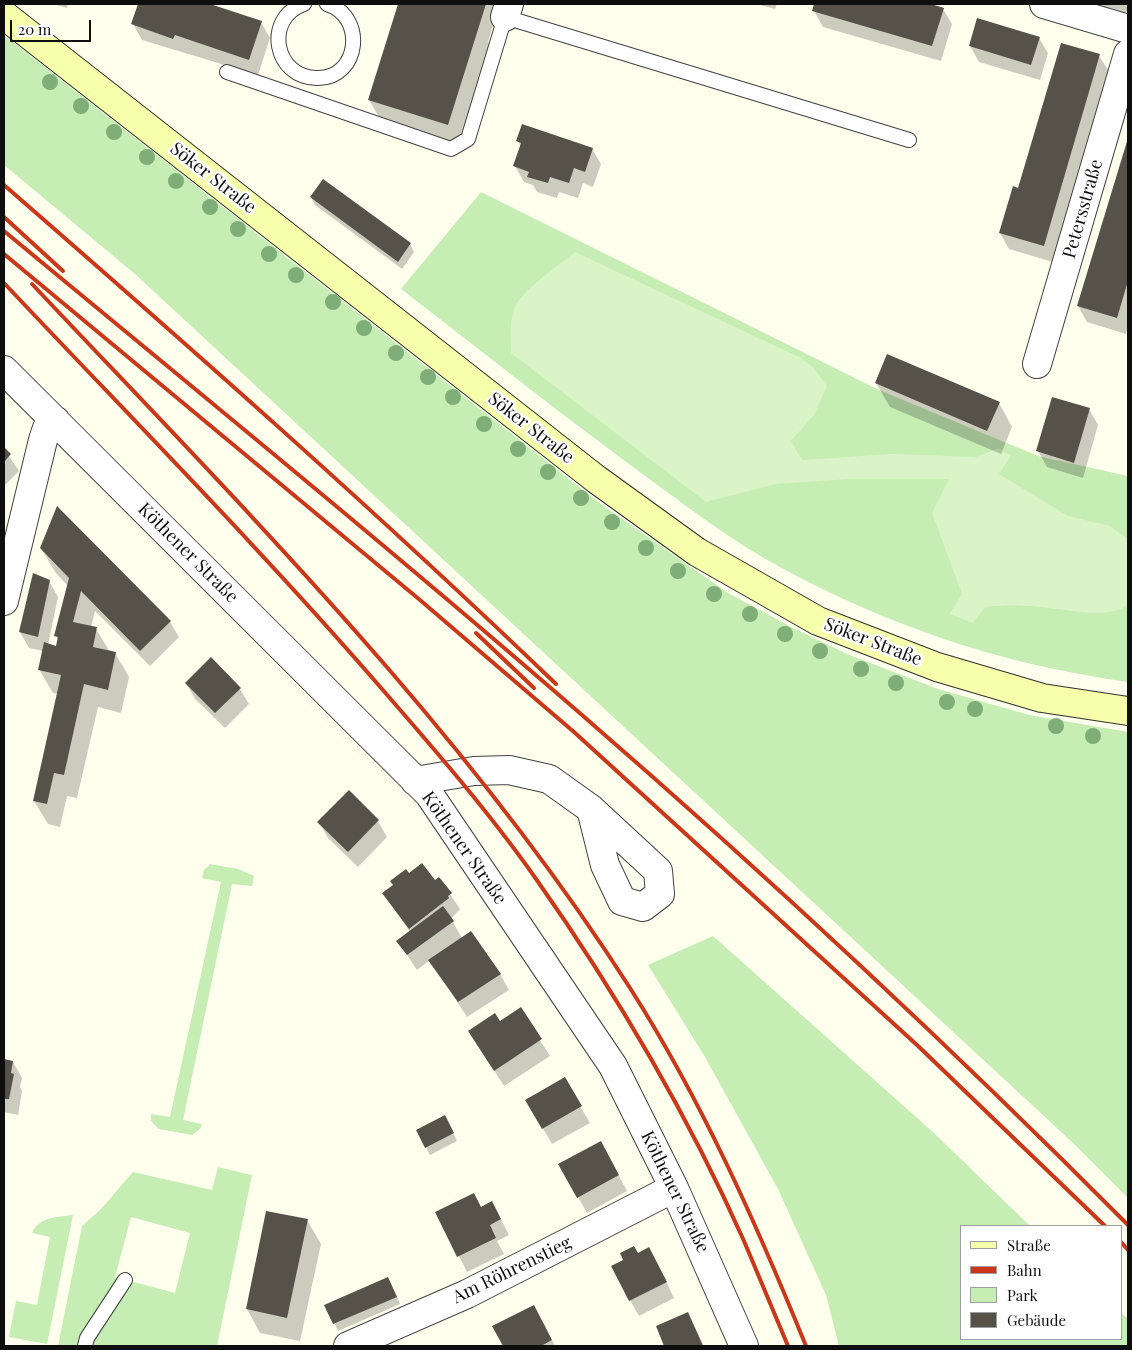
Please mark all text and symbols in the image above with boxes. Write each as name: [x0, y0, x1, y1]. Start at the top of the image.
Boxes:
scale bar: [12, 10, 94, 42]
text: 20 m: [18, 19, 51, 39]
street label: Söker Straße: [166, 138, 260, 218]
street label: Petersstraße: [1059, 157, 1107, 261]
street label: Söker Straße: [484, 388, 578, 468]
street label: Köthener Straße: [133, 498, 243, 608]
street label: Söker Straße: [821, 613, 925, 671]
street label: Köthener Straße: [417, 787, 511, 909]
street label: Köthener Straße: [636, 1128, 714, 1256]
legend: [960, 1225, 1122, 1340]
street label: Am Röhrenstieg: [449, 1232, 575, 1308]
text: Straße: [1007, 1235, 1051, 1255]
text: Bahn: [1007, 1260, 1042, 1280]
text: Park: [1007, 1285, 1038, 1305]
text: Gebäude: [1007, 1310, 1066, 1330]

